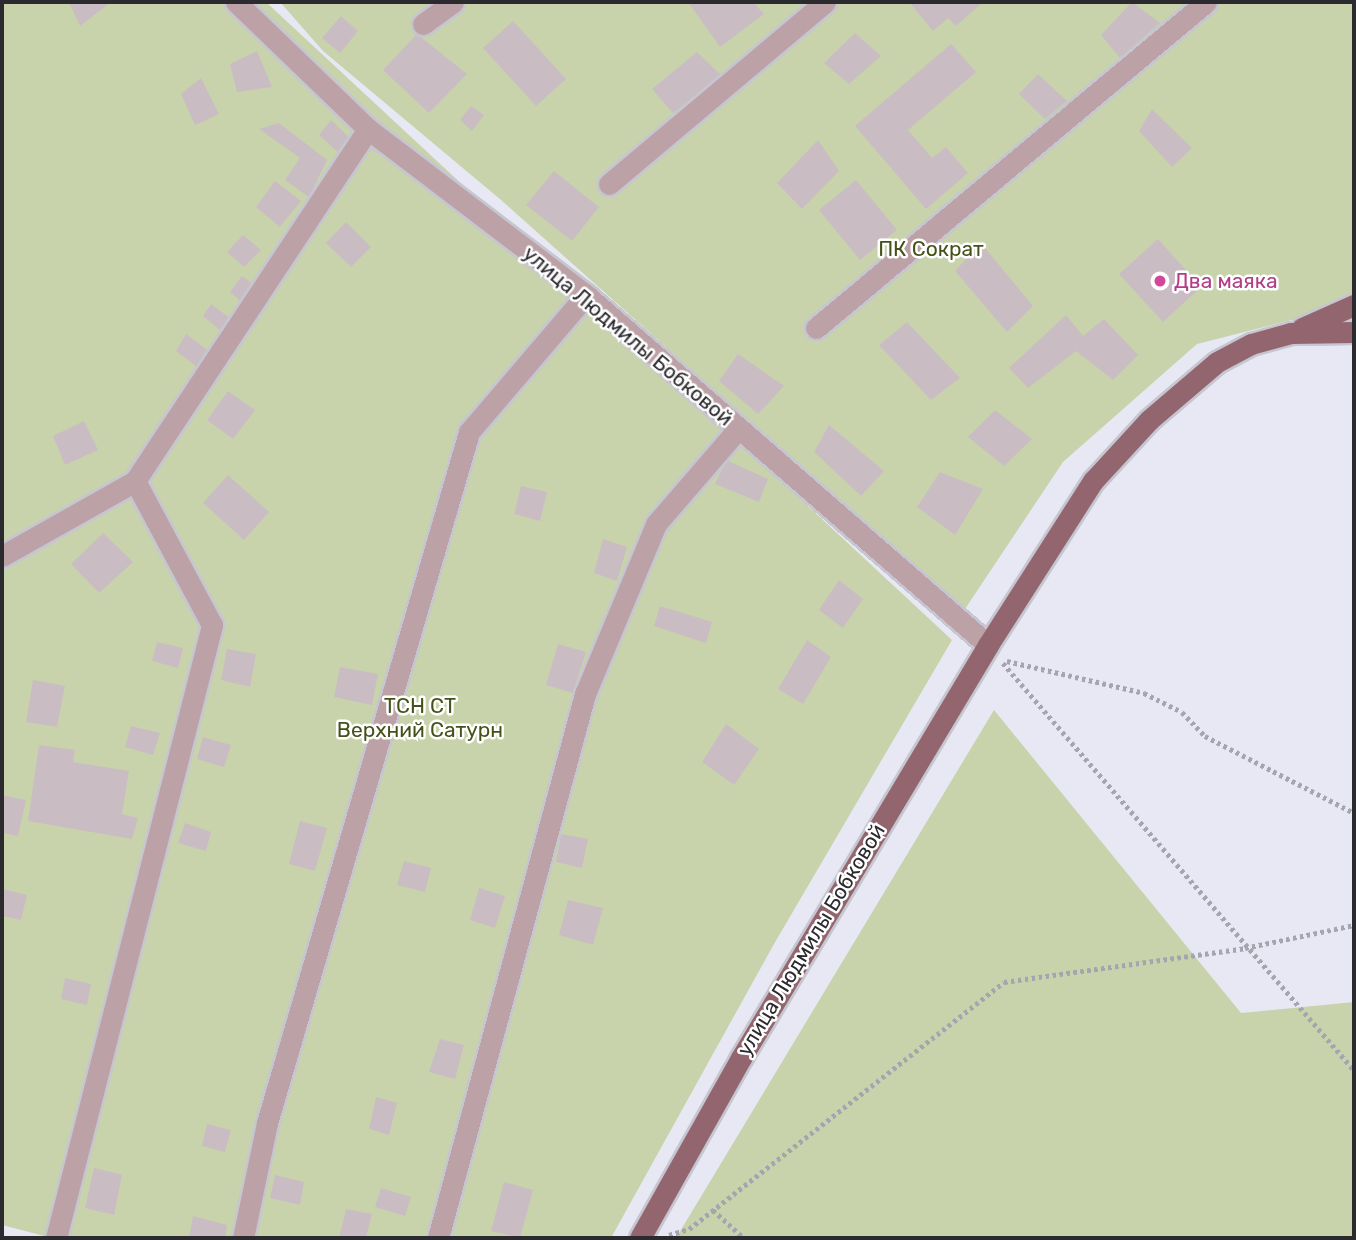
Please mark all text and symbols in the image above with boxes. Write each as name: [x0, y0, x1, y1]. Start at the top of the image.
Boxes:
park label: ПК Сократ: [878, 236, 984, 262]
street label: улица Людмилы Бобковой: [518, 241, 738, 431]
place label: Два маяка: [1174, 268, 1278, 294]
marker: Два маяка: [1152, 273, 1168, 289]
park label: ТСН СТ Верхний Сатурн: [337, 693, 503, 743]
street label: улица Людмилы Бобковой: [732, 819, 890, 1061]

